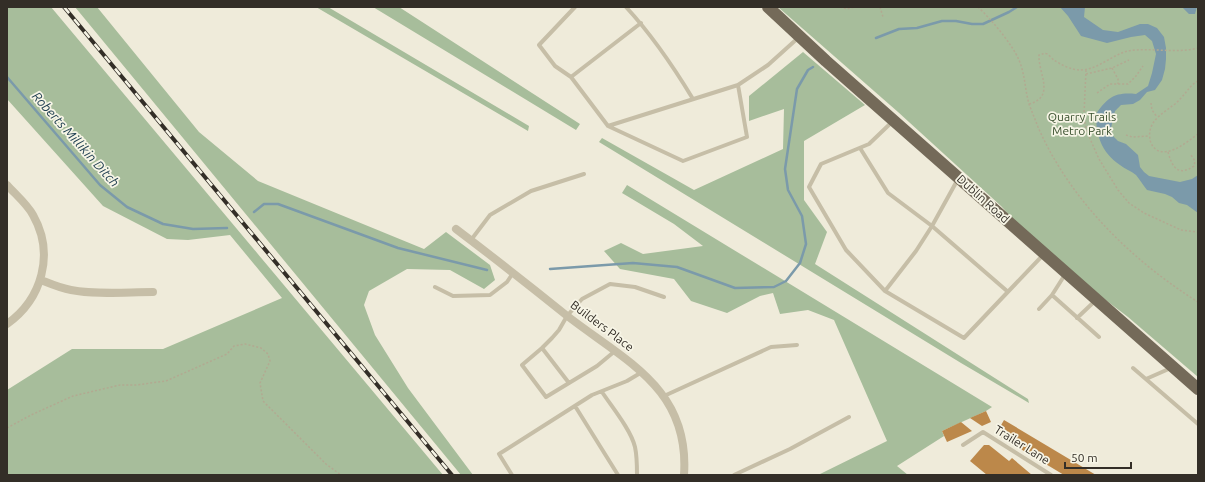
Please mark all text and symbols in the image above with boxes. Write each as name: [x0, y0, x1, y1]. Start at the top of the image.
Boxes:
water label: Roberts Millikin Ditch: [30, 89, 122, 189]
park label: Quarry Trails Metro Park: [1048, 110, 1116, 137]
street label: Dublin Road: [955, 172, 1012, 225]
street label: Builders Place: [568, 298, 636, 353]
street label: Trailer Lane: [992, 422, 1052, 467]
scale bar: [1065, 444, 1131, 470]
text: 50 m: [1071, 451, 1098, 464]

